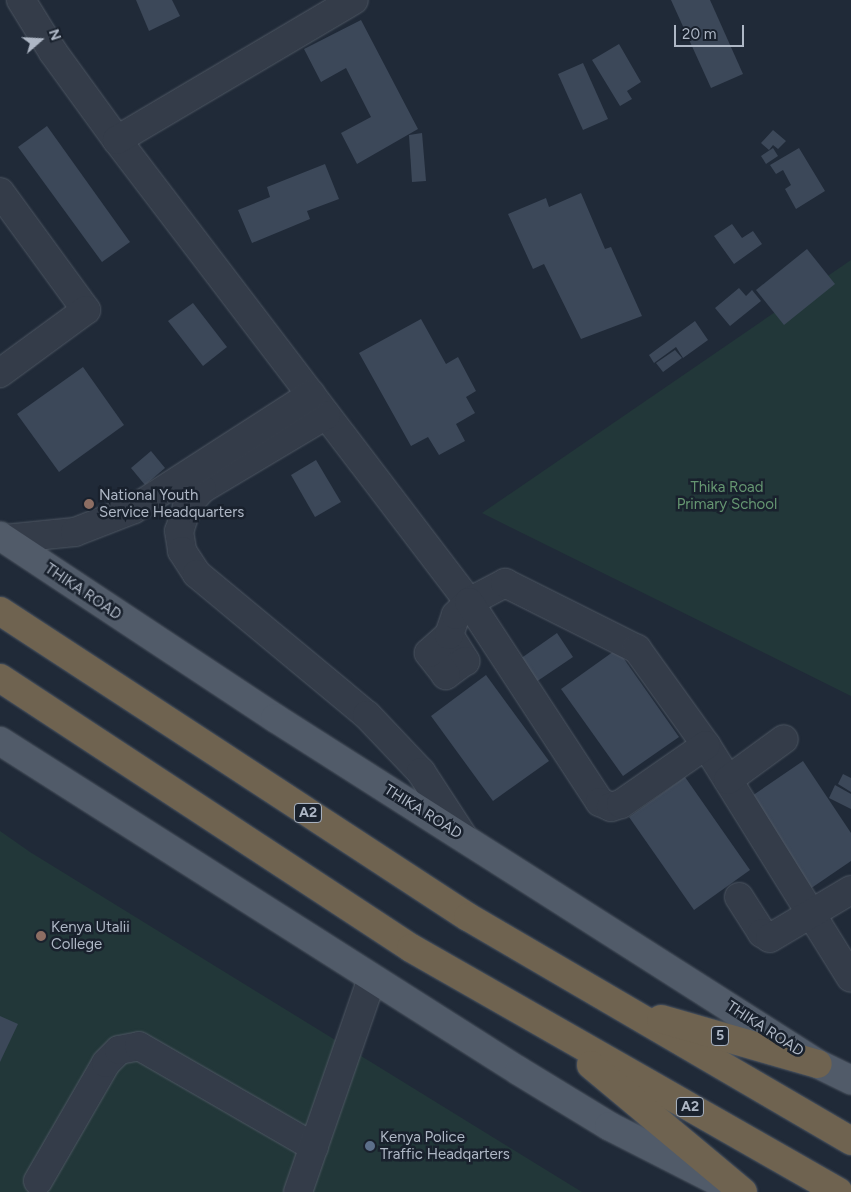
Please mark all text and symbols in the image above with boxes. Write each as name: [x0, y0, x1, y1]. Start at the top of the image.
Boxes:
north arrow: [15, 15, 65, 65]
scale bar: [676, 15, 746, 47]
text: 20 m: [682, 25, 716, 43]
text: N: [45, 27, 64, 43]
park label: Thika Road Primary School: [677, 478, 777, 513]
place label: National Youth Service Headquarters: [99, 486, 244, 521]
marker: National Youth Service Headquarters: [83, 498, 95, 510]
street label: THIKA ROAD: [41, 560, 125, 624]
street label: THIKA ROAD: [381, 781, 465, 843]
road number: A2: [293, 801, 323, 824]
place label: Kenya Utalii College: [51, 918, 130, 953]
marker: Kenya Utalii College: [35, 930, 47, 942]
street label: THIKA ROAD: [723, 997, 807, 1061]
road number: 5: [710, 1024, 730, 1048]
road number: A2: [675, 1096, 705, 1118]
place label: Kenya Police Traffic Headqarters: [380, 1128, 510, 1163]
marker: Kenya Police Traffic Headqarters: [364, 1140, 376, 1152]

